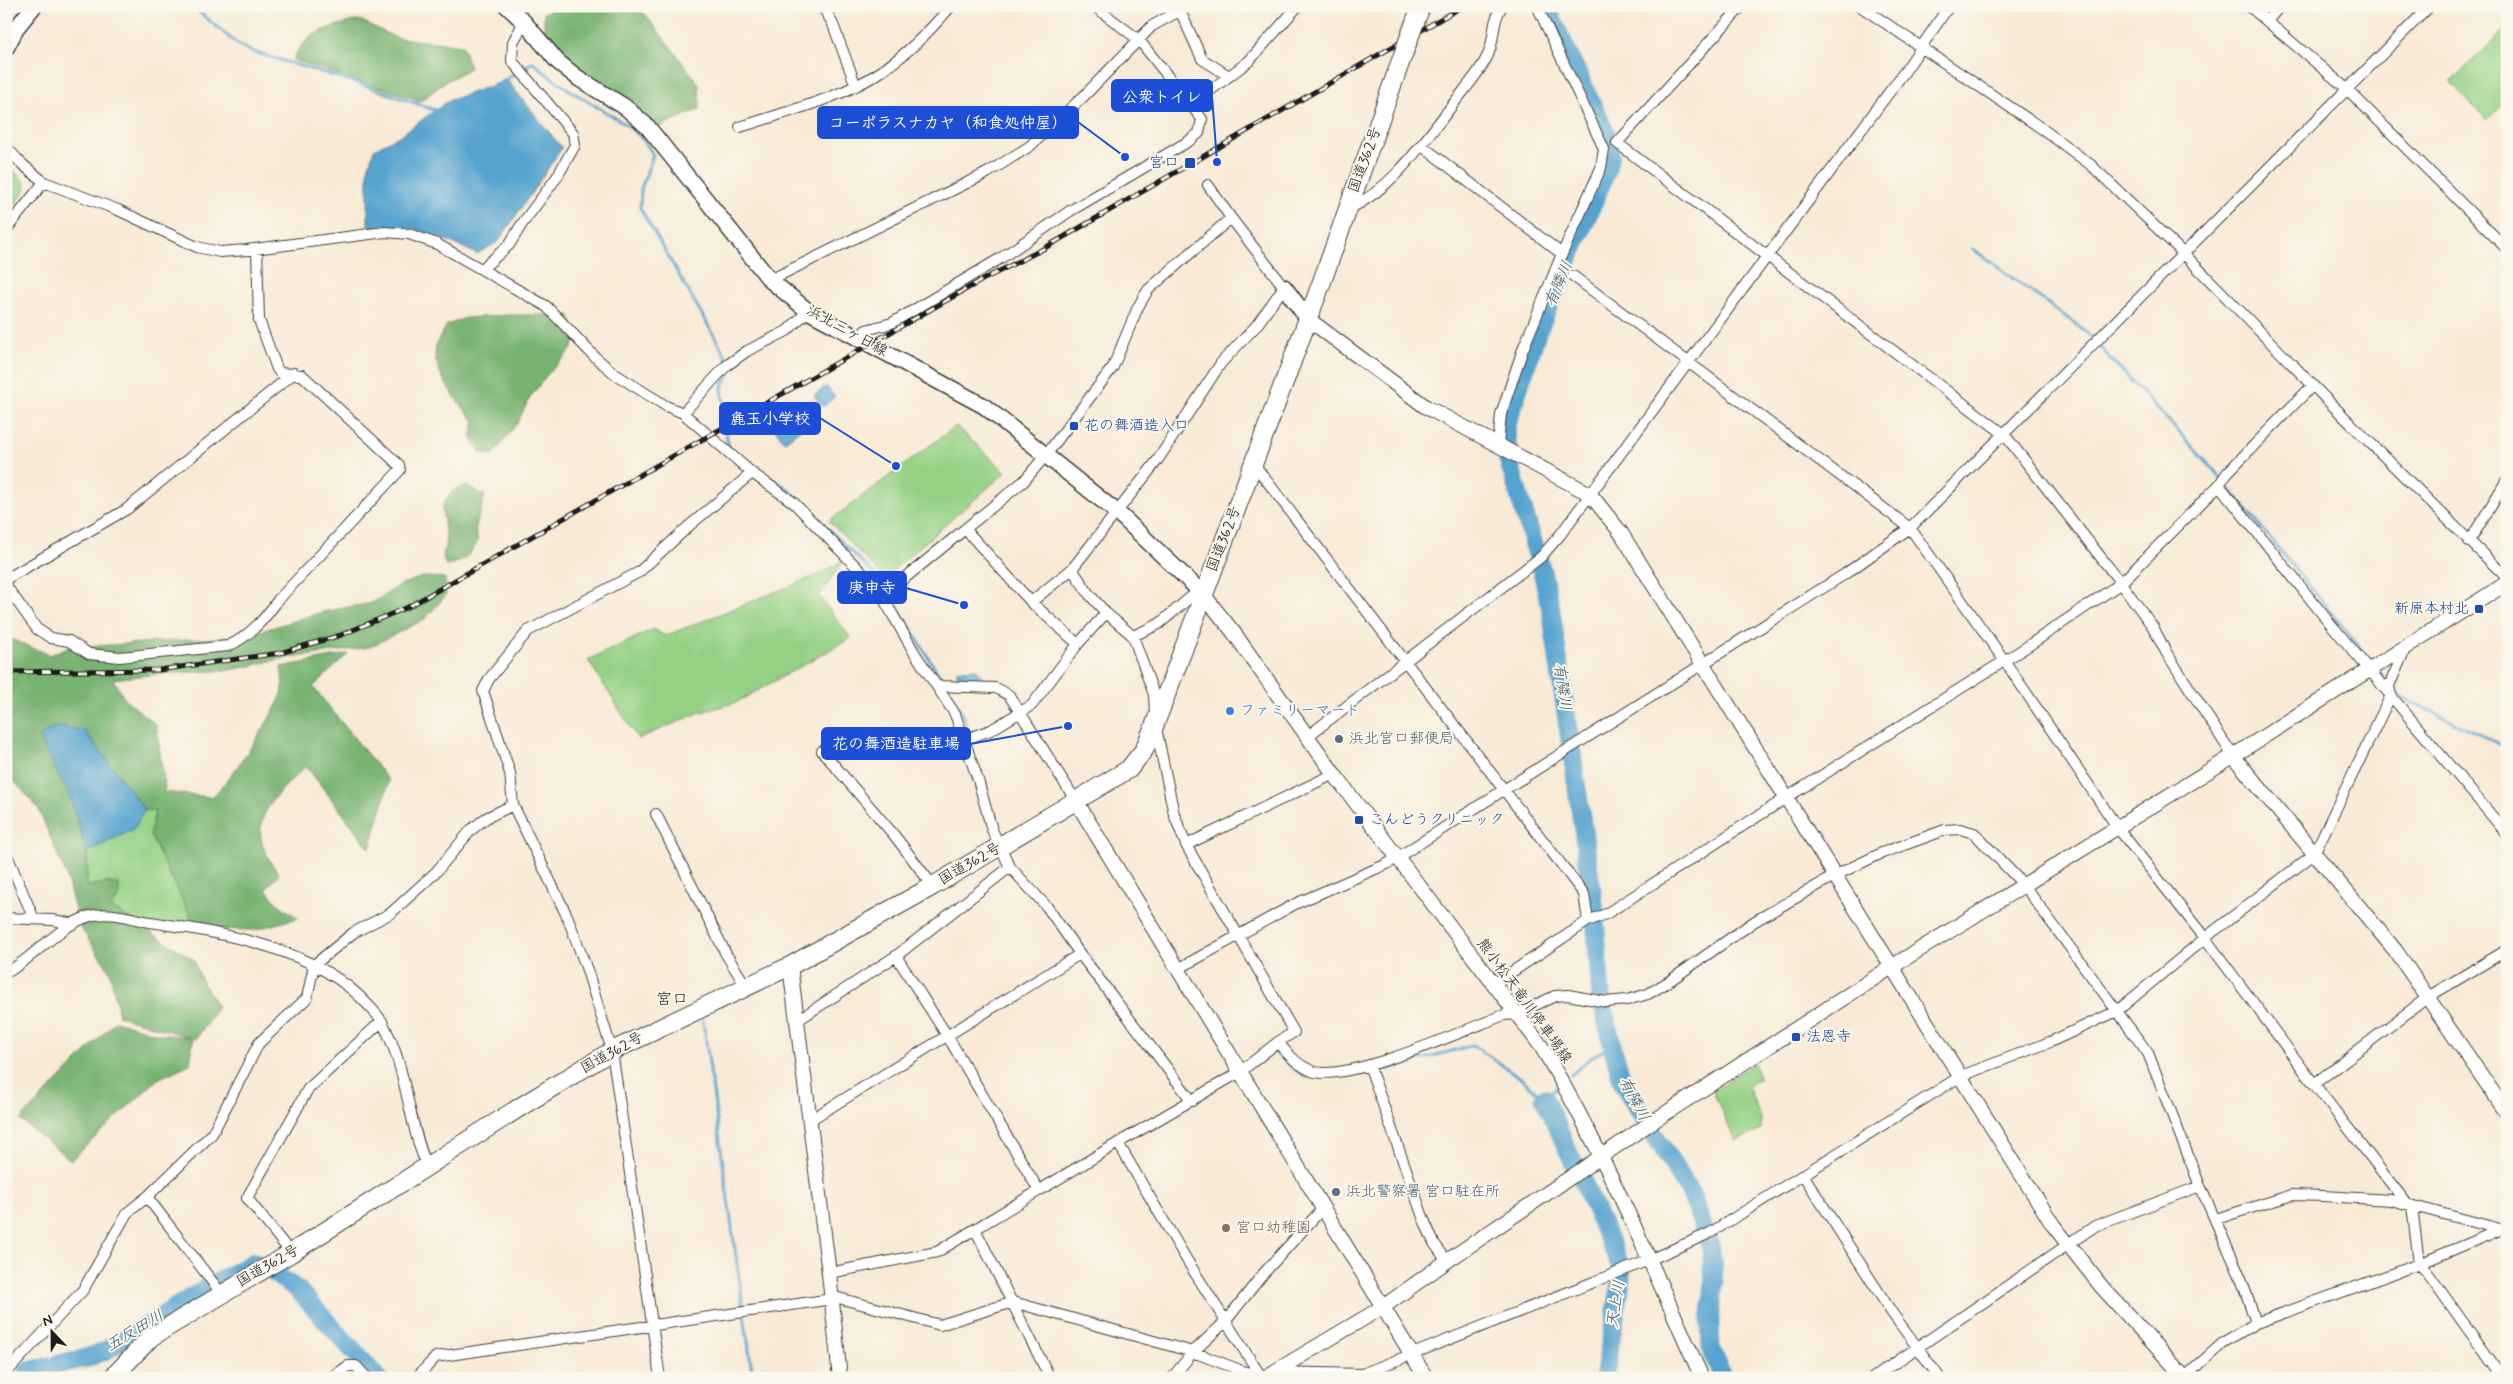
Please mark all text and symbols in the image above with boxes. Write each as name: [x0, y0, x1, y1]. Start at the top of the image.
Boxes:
callout: 公衆トイレ: [1112, 80, 1212, 111]
text: 公衆トイレ: [1122, 87, 1202, 108]
callout: コーポラスナカヤ（和食処仲屋）: [818, 107, 1078, 138]
text: コーポラスナカヤ（和食処仲屋）: [828, 113, 1068, 134]
street label: 国道362号: [1344, 124, 1386, 196]
place label: 宮口: [1149, 153, 1179, 173]
marker: 宮口: [1183, 156, 1197, 170]
water label: 有隣川: [1540, 258, 1578, 310]
street label: 浜北三ヶ日線: [803, 300, 891, 362]
callout: 麁玉小学校: [720, 403, 820, 434]
text: 麁玉小学校: [730, 409, 810, 430]
place label: 花の舞酒造入口: [1084, 416, 1189, 436]
marker: 花の舞酒造入口: [1068, 420, 1080, 432]
street label: 国道362号: [1202, 503, 1246, 575]
callout: 庚申寺: [838, 572, 906, 603]
text: 庚申寺: [848, 578, 896, 599]
place label: 新原本村北: [2394, 599, 2469, 619]
marker: 新原本村北: [2473, 603, 2485, 615]
water label: 有隣川: [1548, 662, 1576, 712]
place label: ファミリーマート: [1240, 701, 1360, 721]
marker: ファミリーマート: [1224, 705, 1236, 717]
callout: 花の舞酒造駐車場: [822, 728, 970, 759]
place label: 浜北宮口郵便局: [1349, 729, 1454, 749]
marker: 浜北宮口郵便局: [1333, 733, 1345, 745]
text: 花の舞酒造駐車場: [832, 734, 960, 755]
place label: こんどうクリニック: [1369, 810, 1504, 830]
marker: こんどうクリニック: [1353, 814, 1365, 826]
street label: 国道362号: [935, 838, 1005, 890]
street label: 熊小松天竜川停車場線: [1472, 934, 1576, 1068]
district label: 宮口: [656, 989, 688, 1010]
place label: 法恩寺: [1806, 1027, 1851, 1047]
street label: 国道362号: [577, 1028, 647, 1078]
marker: 法恩寺: [1790, 1031, 1802, 1043]
water label: 有隣川: [1613, 1073, 1655, 1125]
place label: 浜北警察署 宮口駐在所: [1346, 1182, 1500, 1202]
marker: 浜北警察署 宮口駐在所: [1330, 1186, 1342, 1198]
place label: 宮口幼稚園: [1236, 1218, 1311, 1238]
marker: 宮口幼稚園: [1220, 1222, 1232, 1234]
street label: 国道362号: [233, 1240, 303, 1292]
water label: 天上川: [1602, 1279, 1630, 1329]
north arrow: [28, 1306, 78, 1356]
water label: 五反田川: [102, 1306, 168, 1356]
text: N: [40, 1311, 55, 1331]

